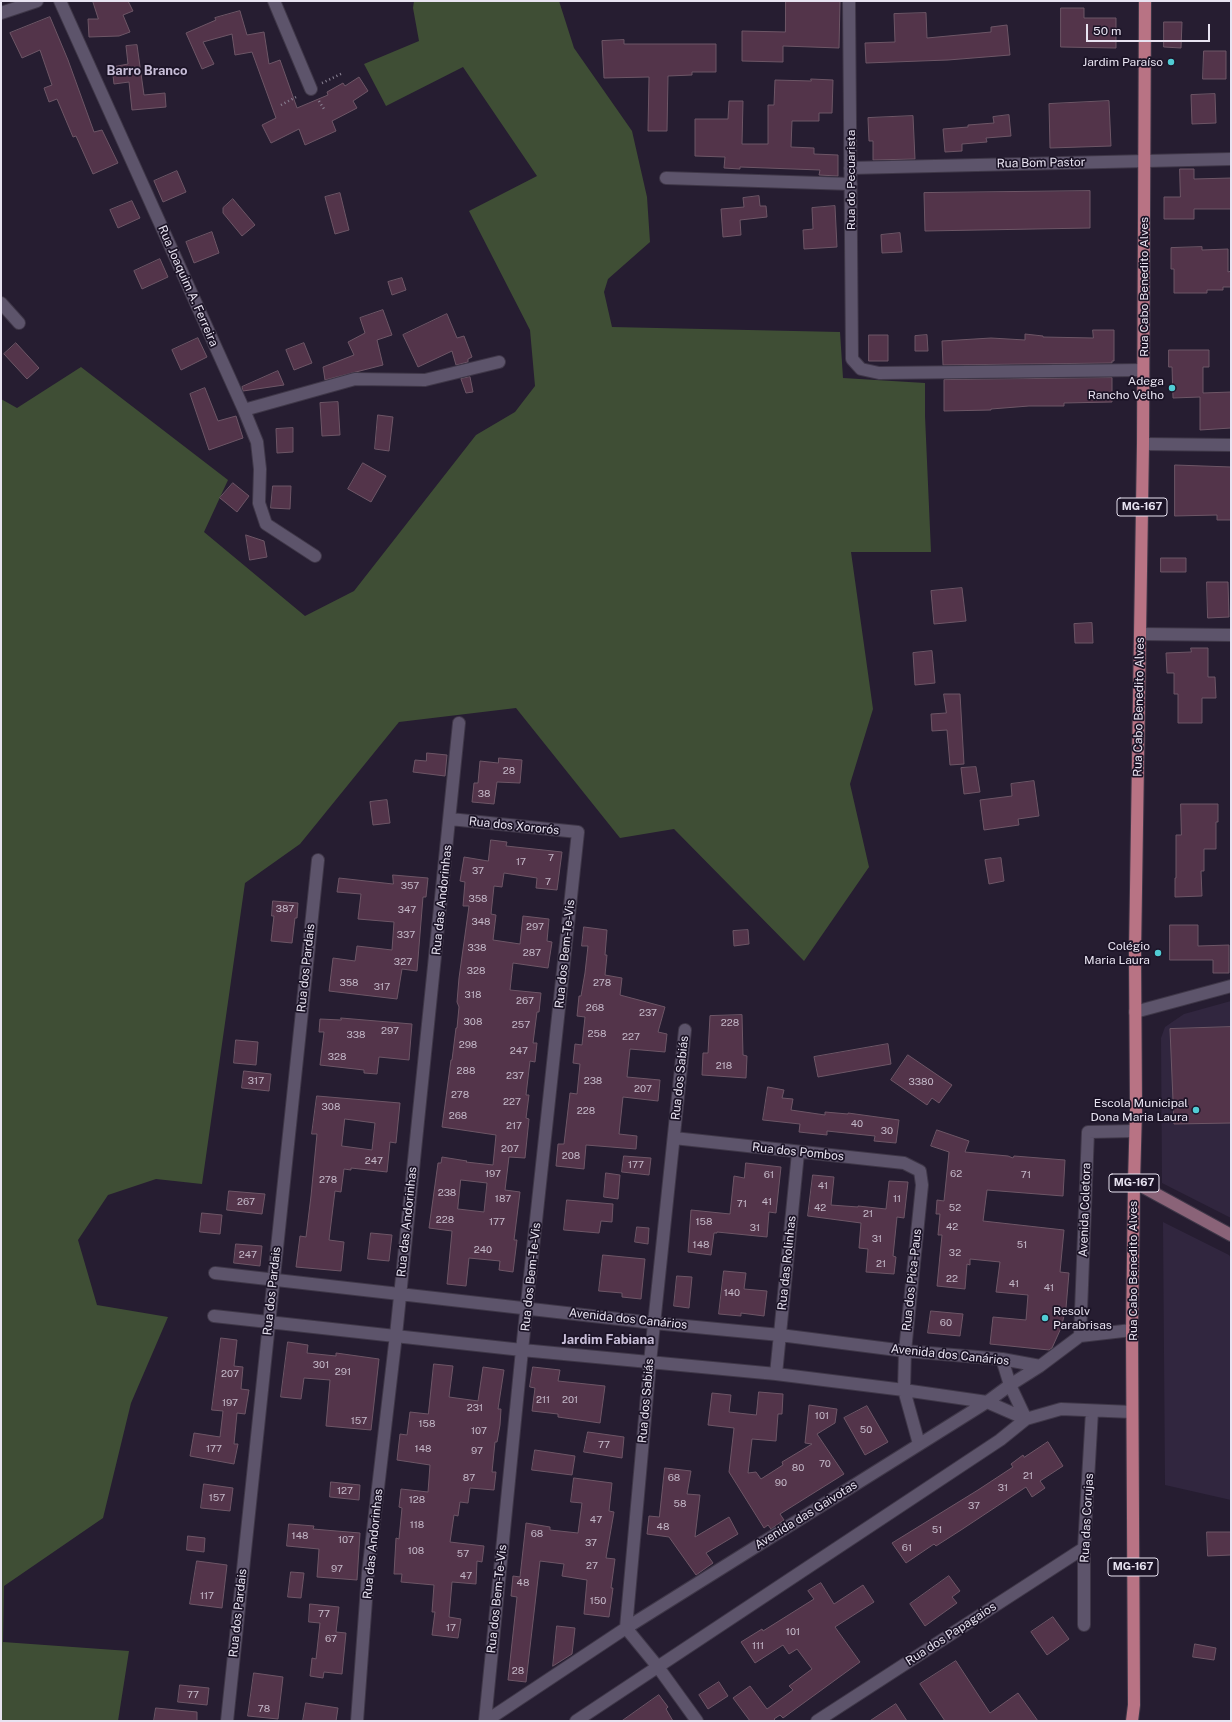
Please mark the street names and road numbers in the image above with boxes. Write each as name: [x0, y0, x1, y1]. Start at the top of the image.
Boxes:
street label: Rua do Pecuarista: [844, 130, 858, 230]
street label: Rua Bom Pastor: [997, 155, 1085, 171]
street label: Rua Cabo Benedito Alves: [1137, 217, 1151, 357]
street label: Rua Joaquim A. Ferreira: [155, 223, 221, 349]
road number: MG-167: [1117, 498, 1167, 516]
street label: Rua Cabo Benedito Alves: [1131, 637, 1147, 777]
street label: Rua dos Xororós: [468, 814, 560, 838]
street label: Rua das Andorinhas: [429, 844, 455, 956]
street label: Rua dos Bem-Te-Vis: [552, 899, 578, 1009]
street label: Rua dos Pardais: [294, 923, 318, 1013]
street label: Rua dos Sabiás: [668, 1035, 692, 1121]
street label: Rua dos Pombos: [751, 1140, 845, 1164]
street label: Avenida Coletora: [1076, 1163, 1094, 1257]
street label: Rua das Andorinhas: [394, 1166, 420, 1278]
road number: MG-167: [1109, 1174, 1159, 1192]
street label: Rua Cabo Benedito Alves: [1126, 1201, 1140, 1341]
street label: Rua das Rolinhas: [775, 1215, 799, 1311]
street label: Rua dos Bem-Te-Vis: [518, 1222, 544, 1332]
street label: Rua dos Pica-Paus: [899, 1228, 925, 1332]
street label: Rua dos Pardais: [260, 1246, 284, 1336]
street label: Avenida dos Canários: [568, 1306, 688, 1332]
street label: Avenida dos Canários: [890, 1342, 1010, 1368]
street label: Rua dos Sabiás: [635, 1358, 657, 1444]
street label: Rua das Corujas: [1077, 1473, 1097, 1563]
street label: Avenida das Gaivotas: [752, 1478, 860, 1552]
street label: Rua das Andorinhas: [360, 1488, 386, 1600]
street label: Rua dos Bem-Te-Vis: [484, 1544, 510, 1654]
road number: MG-167: [1108, 1558, 1158, 1576]
street label: Rua dos Pardais: [226, 1568, 250, 1658]
street label: Rua dos Papagaios: [903, 1599, 999, 1669]

